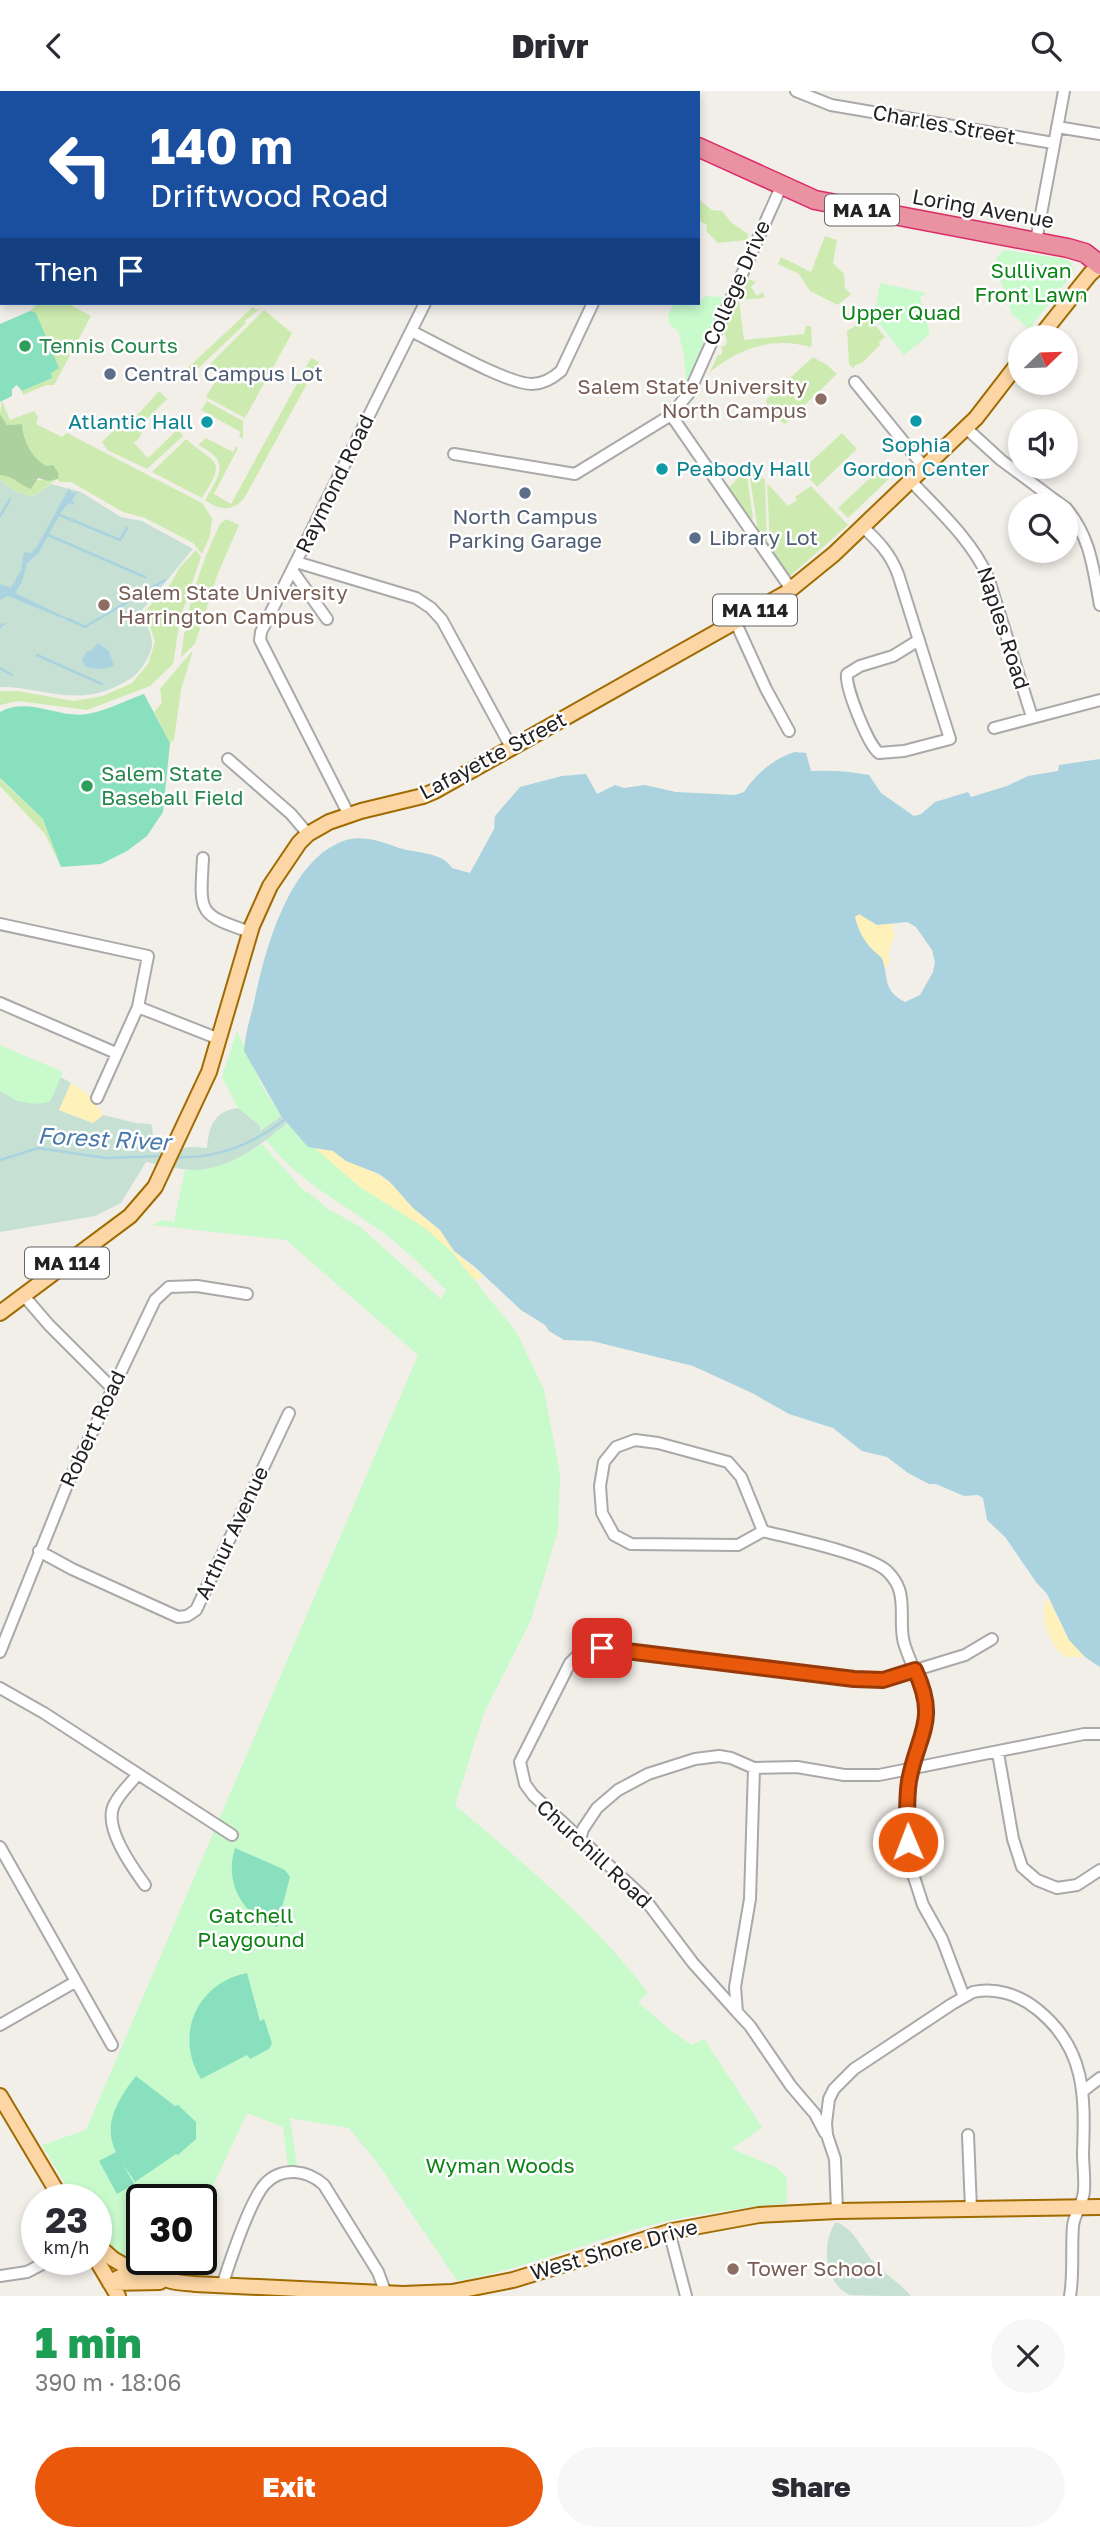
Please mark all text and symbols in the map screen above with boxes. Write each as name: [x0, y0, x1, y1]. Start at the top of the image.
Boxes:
icon: back: [35, 27, 73, 65]
text: Drivr: [511, 27, 589, 65]
icon: search: [1027, 27, 1065, 65]
street label: Charles Street: [871, 99, 1018, 149]
text: 140 m: [150, 116, 293, 175]
icon: left: [35, 119, 126, 210]
text: Driftwood Road: [150, 176, 389, 214]
street label: Loring Avenue: [910, 183, 1056, 233]
road number: MA 1A: [825, 195, 899, 225]
street label: College Drive: [697, 216, 775, 349]
icon: arrive: [112, 252, 150, 290]
text: Then: [35, 256, 98, 287]
park label: Sullivan Front Lawn: [974, 257, 1088, 307]
park label: Upper Quad: [841, 299, 961, 325]
north arrow: [1008, 325, 1078, 395]
map controls: [1008, 325, 1078, 563]
place label: Tennis Courts: [39, 332, 178, 358]
marker: Tennis Courts: [17, 338, 33, 354]
place label: Central Campus Lot: [124, 360, 323, 386]
marker: Central Campus Lot: [102, 366, 118, 382]
place label: Salem State University North Campus: [577, 373, 807, 423]
marker: Salem State University North Campus: [813, 391, 829, 407]
place label: Atlantic Hall: [68, 408, 193, 434]
button: sound: [1008, 409, 1078, 479]
street label: Raymond Road: [289, 410, 379, 557]
marker: Sophia Gordon Center: [908, 413, 924, 429]
marker: Atlantic Hall: [199, 414, 215, 430]
place label: Sophia Gordon Center: [843, 431, 990, 481]
place label: Peabody Hall: [676, 455, 810, 481]
marker: Peabody Hall: [654, 461, 670, 477]
marker: North Campus Parking Garage: [517, 485, 533, 501]
button: search: [1008, 493, 1078, 563]
place label: North Campus Parking Garage: [448, 503, 602, 553]
place label: Library Lot: [709, 524, 818, 550]
marker: Library Lot: [687, 530, 703, 546]
street label: Naples Road: [972, 563, 1036, 692]
place label: Salem State University Harrington Campus: [118, 579, 348, 629]
road number: MA 114: [713, 595, 797, 625]
marker: Salem State University Harrington Campus: [96, 597, 112, 613]
street label: Lafayette Street: [415, 706, 570, 805]
place label: Salem State Baseball Field: [101, 760, 243, 810]
marker: Salem State Baseball Field: [79, 778, 95, 794]
water label: Forest River: [37, 1121, 174, 1156]
road number: MA 114: [25, 1247, 109, 1279]
street label: Robert Road: [54, 1366, 130, 1491]
street label: Arthur Avenue: [189, 1462, 273, 1603]
pin: [572, 1618, 632, 1678]
icon: arrive: [583, 1629, 621, 1667]
street label: Churchill Road: [532, 1793, 658, 1913]
position arrow: [871, 1805, 945, 1879]
park label: Gatchell Playgound: [197, 1902, 305, 1952]
park label: Wyman Woods: [425, 2152, 575, 2178]
speed limit sign: 30: [126, 2184, 217, 2275]
text: 23: [45, 2199, 88, 2241]
street label: West Shore Drive: [527, 2213, 700, 2285]
text: km/h: [44, 2236, 89, 2258]
place label: Tower School: [747, 2255, 883, 2281]
marker: Tower School: [725, 2261, 741, 2277]
text: 1 min: [35, 2317, 142, 2367]
button: close: [991, 2319, 1065, 2393]
text: 390 m · 18:06: [35, 2368, 181, 2396]
button: Exit: [35, 2447, 543, 2527]
button: Share: [557, 2447, 1065, 2527]

